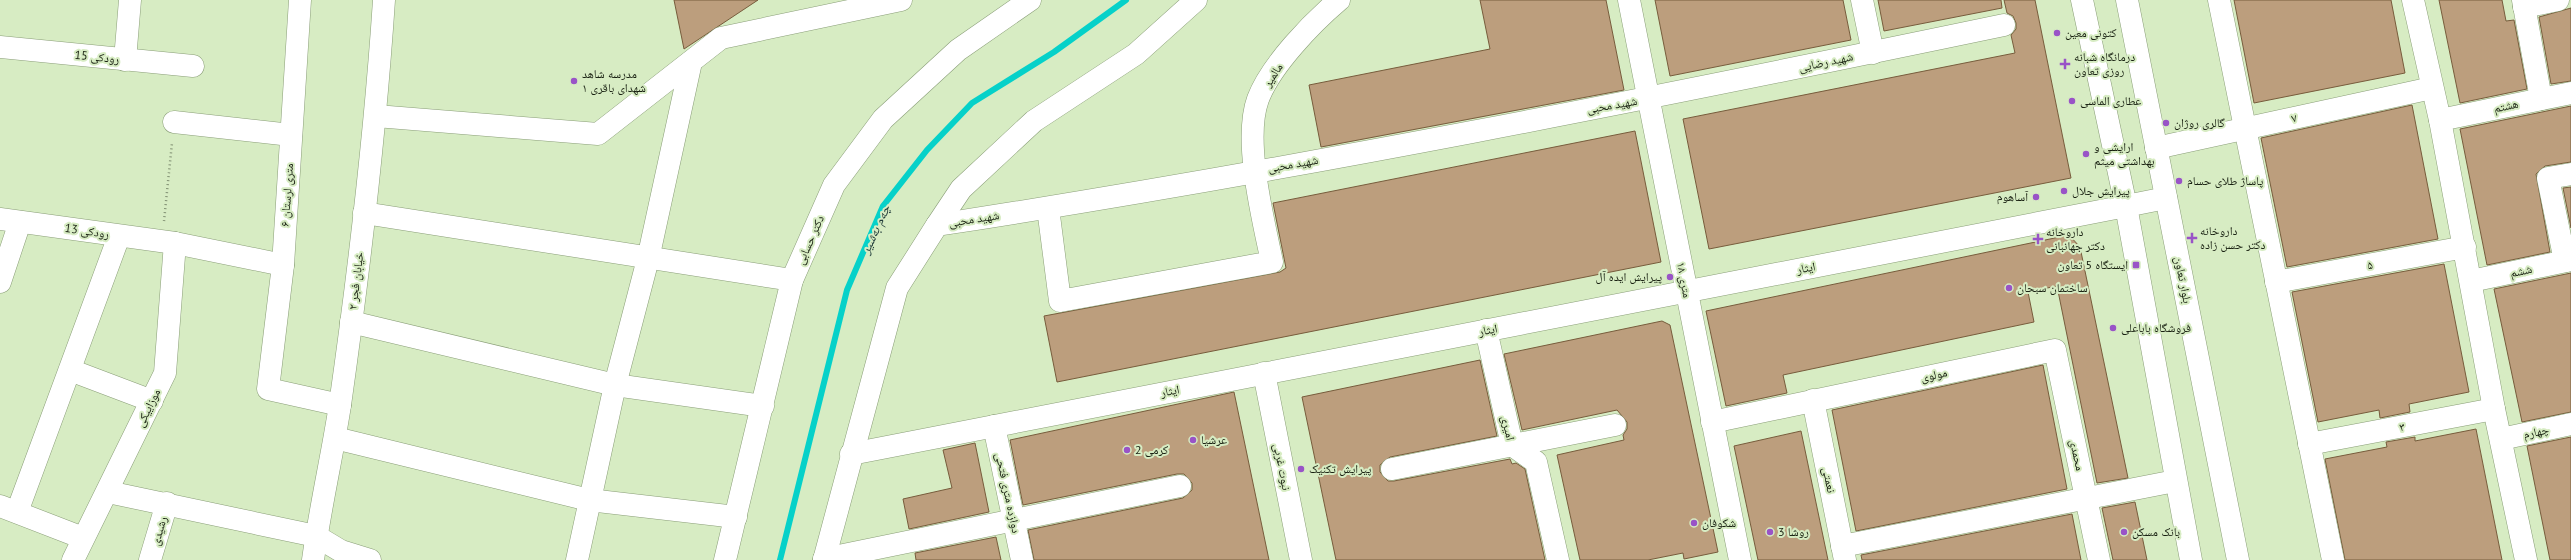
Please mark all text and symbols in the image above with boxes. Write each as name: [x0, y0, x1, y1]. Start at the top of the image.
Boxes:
place label: کتونی معین: [2065, 25, 2116, 40]
marker: کتونی معین: [2052, 28, 2062, 38]
street label: رودکی 15: [74, 47, 120, 66]
street label: شهید رضایی: [1797, 48, 1855, 75]
place label: درمانگاه شبانه روزی تعاون: [2074, 49, 2135, 78]
marker: درمانگاه شبانه روزی تعاون: [2059, 58, 2071, 70]
street label: مالمیر: [1259, 60, 1286, 90]
place label: مدرسه شاهد شهدای باقری ۱: [582, 66, 646, 95]
marker: مدرسه شاهد شهدای باقری ۱: [569, 76, 579, 86]
street label: شهید محبی: [1586, 93, 1638, 117]
place label: عطاری الماسی: [2080, 93, 2141, 108]
marker: عطاری الماسی: [2067, 96, 2077, 106]
street label: هشتم: [2492, 96, 2520, 116]
street label: ۷: [2290, 109, 2299, 125]
place label: گالری روژان: [2174, 115, 2225, 130]
marker: گالری روژان: [2161, 118, 2171, 128]
place label: ارایشی و بهداشتی میثم: [2094, 139, 2155, 169]
marker: ارایشی و بهداشتی میثم: [2081, 149, 2091, 159]
street label: شهید محبی: [1267, 152, 1319, 176]
street label: ۶ متری لرستان: [277, 163, 296, 227]
place label: پاساژ طلای حسام: [2187, 173, 2264, 189]
marker: پاساژ طلای حسام: [2174, 176, 2184, 186]
place label: پیرایش جلال: [2072, 183, 2130, 198]
marker: پیرایش جلال: [2059, 186, 2069, 196]
place label: آساهوم: [1997, 189, 2029, 205]
marker: آساهوم: [2031, 192, 2041, 202]
water label: چەم بەشیر: [856, 201, 894, 257]
street label: شهید محبی: [948, 207, 1000, 230]
street label: دکتر حسابی: [792, 213, 827, 267]
street label: رودکی 13: [64, 220, 111, 241]
place label: داروخانه دکتر حسن زاده: [2200, 223, 2266, 252]
place label: داروخانه دکتر جهانبانی: [2046, 224, 2105, 253]
marker: داروخانه دکتر حسن زاده: [2187, 233, 2197, 243]
marker: داروخانه دکتر جهانبانی: [2033, 234, 2043, 244]
street label: خیابان فجر ۲: [345, 251, 367, 311]
street label: بلوار تعاون: [2171, 255, 2195, 305]
place label: ایستگاه 5 تعاون: [2058, 257, 2128, 272]
street label: ۵: [2366, 257, 2374, 272]
street label: ایثار: [1794, 258, 1817, 277]
marker: ایستگاه 5 تعاون: [2131, 260, 2141, 270]
street label: ۱۸ متری: [1674, 261, 1695, 299]
street label: ششم: [2508, 261, 2534, 281]
place label: پیرایش ایده آل: [1596, 269, 1662, 284]
marker: پیرایش ایده آل: [1665, 272, 1675, 282]
place label: ساختمان سبحان: [2017, 280, 2088, 295]
marker: ساختمان سبحان: [2004, 283, 2014, 293]
street label: ایثار: [1476, 320, 1499, 339]
place label: فروشگاه باباعلی: [2121, 320, 2191, 335]
marker: فروشگاه باباعلی: [2108, 323, 2118, 333]
street label: مولوی: [1919, 364, 1948, 385]
street label: ایثار: [1158, 381, 1181, 400]
street label: موزاییکی: [132, 386, 163, 429]
street label: امیری: [1498, 414, 1519, 442]
street label: ۳: [2398, 419, 2406, 434]
street label: چهارم: [2522, 421, 2551, 443]
place label: عرشیا: [1201, 432, 1227, 447]
marker: عرشیا: [1188, 435, 1198, 445]
street label: محمدی: [2067, 438, 2088, 472]
place label: کرمی 2: [1135, 442, 1168, 457]
street label: نبوت غربی: [1270, 442, 1294, 492]
marker: کرمی 2: [1122, 445, 1132, 455]
street label: دوازده متری فتحی: [993, 451, 1024, 535]
place label: پیرایش تکنیک: [1309, 461, 1372, 476]
marker: پیرایش تکنیک: [1296, 464, 1306, 474]
street label: نعمتی: [1820, 466, 1839, 494]
street label: رشیدی: [147, 514, 170, 547]
place label: شکوفان: [1702, 515, 1736, 530]
marker: شکوفان: [1689, 518, 1699, 528]
place label: روشا 3: [1778, 524, 1809, 539]
place label: بانک مسکن: [2132, 524, 2180, 539]
marker: روشا 3: [1765, 527, 1775, 537]
marker: بانک مسکن: [2119, 527, 2129, 537]

